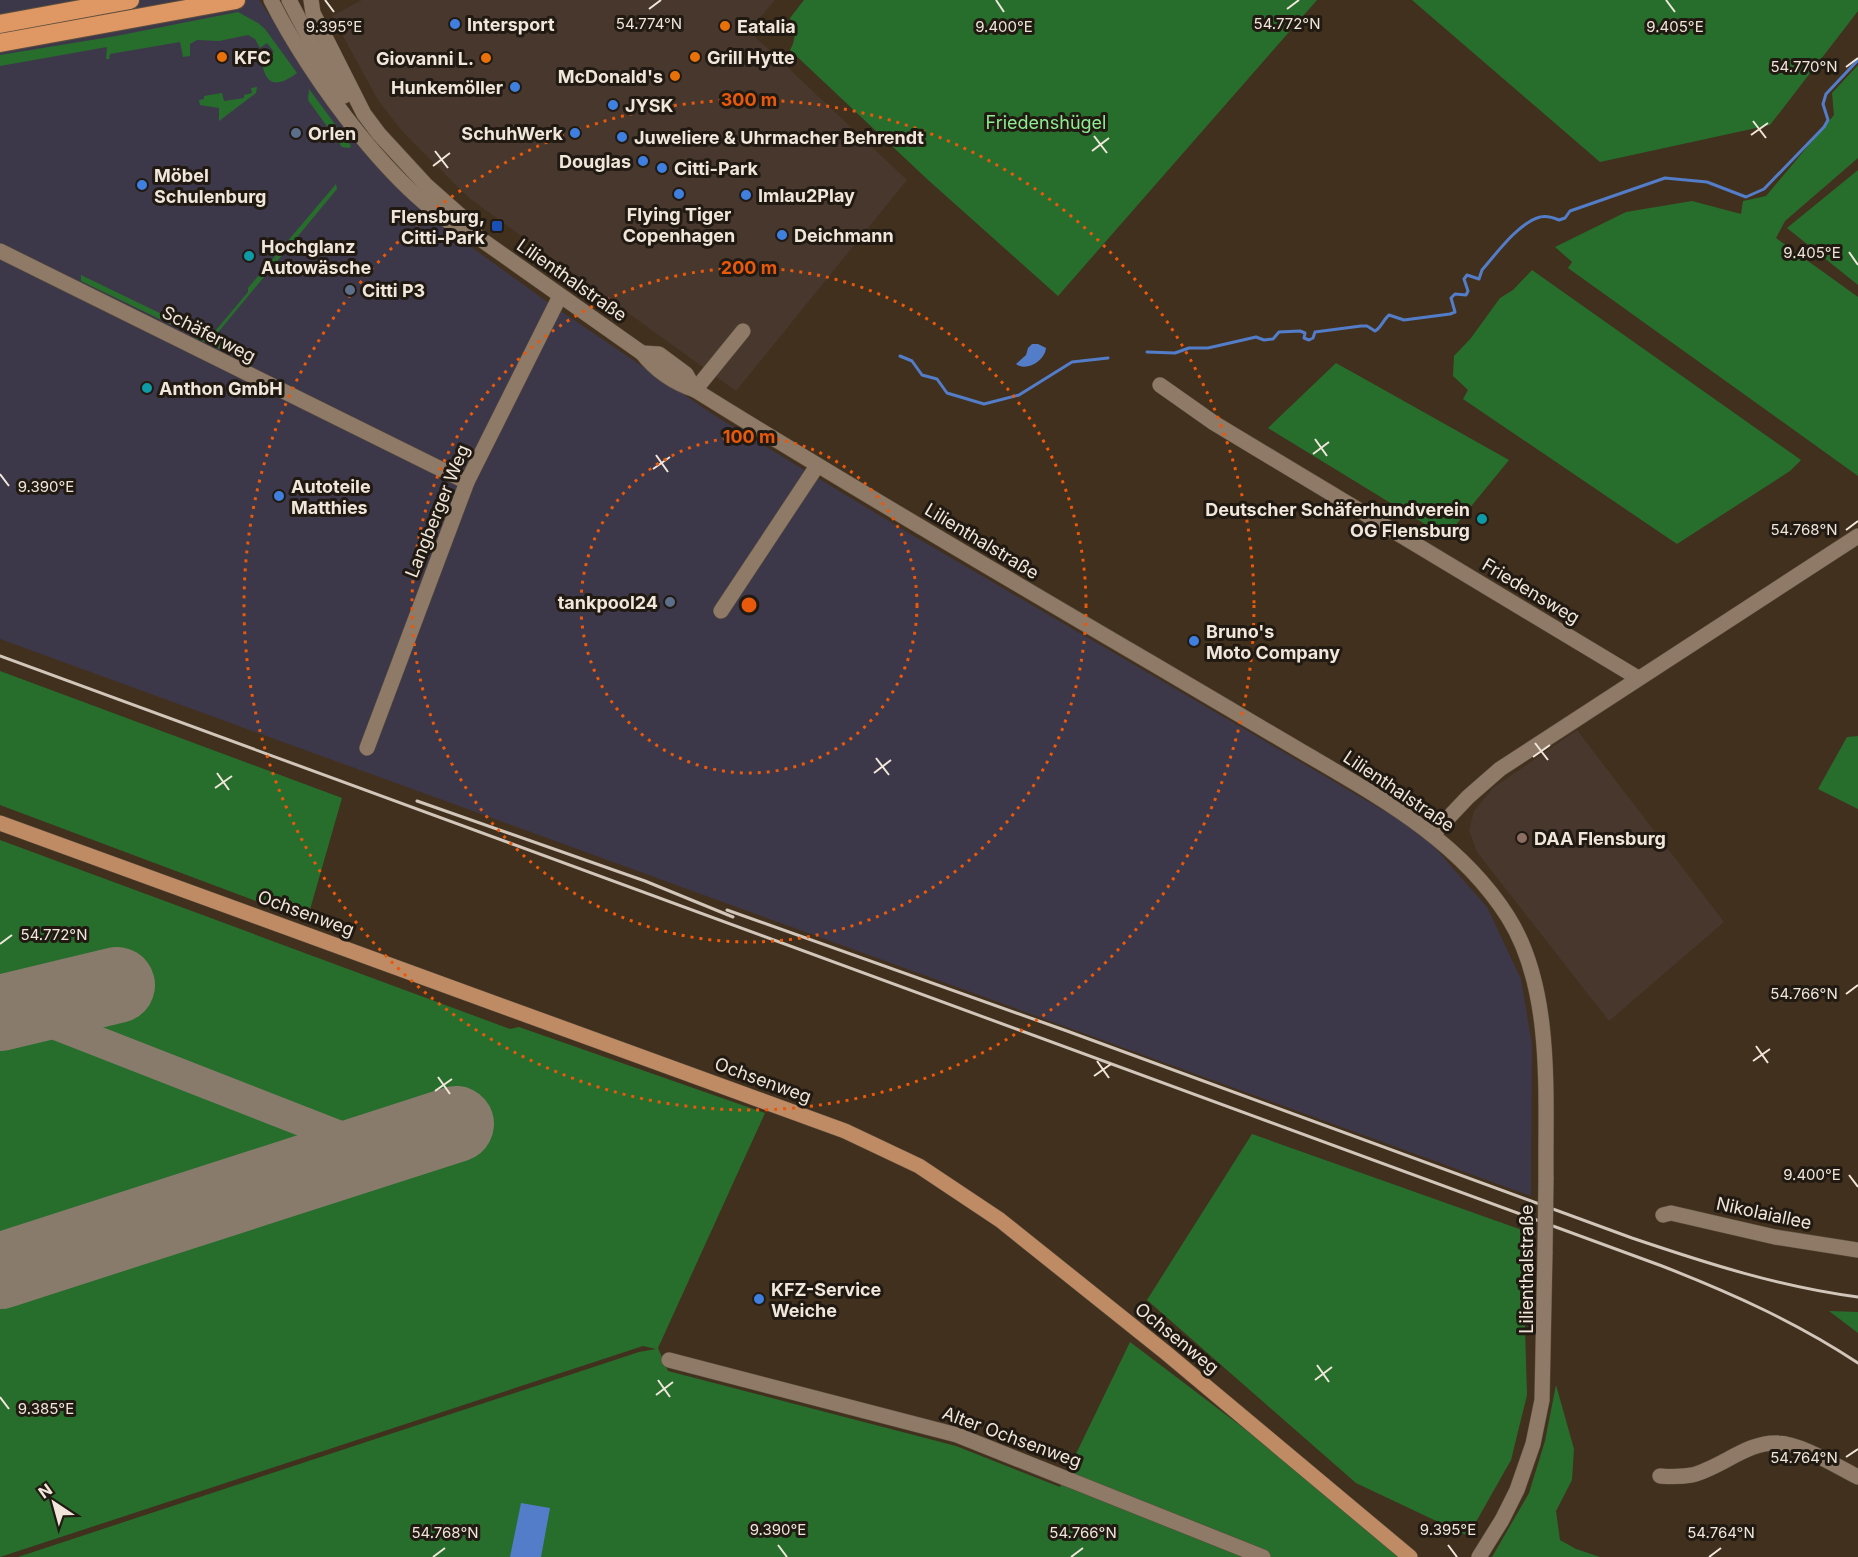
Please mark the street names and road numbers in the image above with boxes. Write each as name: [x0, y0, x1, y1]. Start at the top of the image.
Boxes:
street label: Lilienthalstraße: [513, 234, 631, 326]
street label: Schäferweg: [159, 301, 259, 367]
street label: Langberger Weg: [401, 441, 473, 581]
street label: Lilienthalstraße: [921, 499, 1043, 583]
street label: Friedensweg: [1479, 554, 1583, 628]
street label: Lilienthalstraße: [1340, 746, 1458, 836]
street label: Ochsenweg: [255, 886, 357, 940]
street label: Ochsenweg: [712, 1053, 814, 1107]
street label: Nikolaiallee: [1714, 1193, 1814, 1233]
street label: Lilienthalstraße: [1516, 1204, 1537, 1334]
street label: Ochsenweg: [1131, 1298, 1223, 1378]
street label: Alter Ochsenweg: [940, 1402, 1084, 1472]

